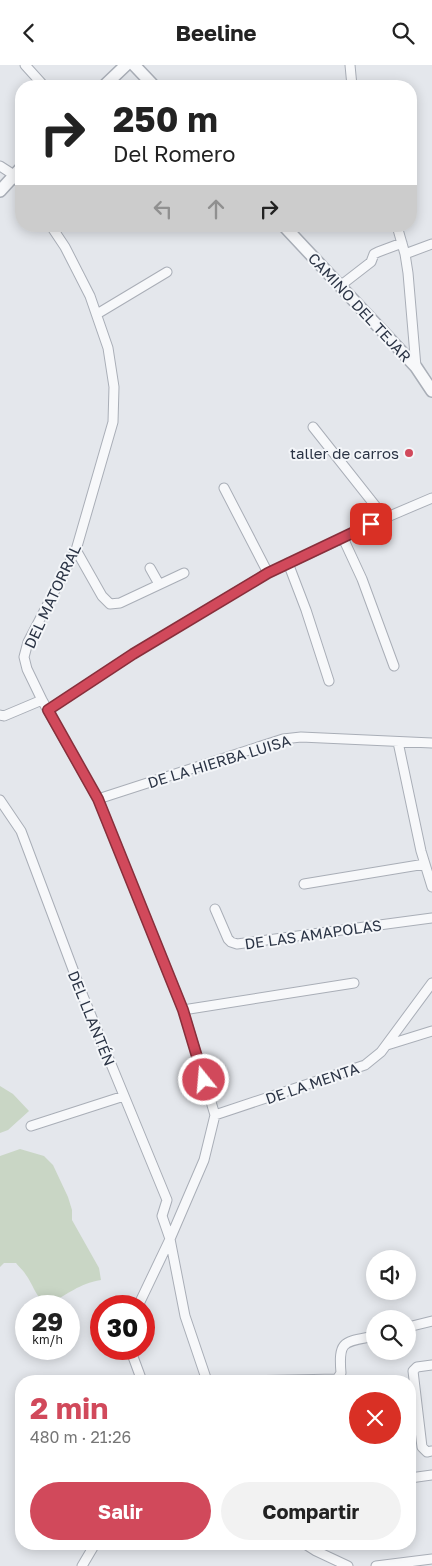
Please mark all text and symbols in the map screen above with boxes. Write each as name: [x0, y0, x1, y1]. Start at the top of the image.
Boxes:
icon: back: [15, 19, 43, 47]
text: Beeline: [175, 19, 257, 46]
icon: search: [389, 19, 417, 47]
text: 250 m: [113, 98, 218, 140]
icon: right: [30, 100, 95, 165]
text: Del Romero: [113, 140, 235, 167]
icon: left: [149, 195, 177, 223]
icon: ahead: [202, 195, 230, 223]
icon: right: [255, 195, 283, 223]
street label: CAMINO DEL TEJAR: [305, 249, 415, 365]
place label: taller de carros: [290, 444, 399, 462]
marker: taller de carros: [403, 447, 415, 459]
pin: [350, 503, 392, 545]
icon: arrive: [357, 510, 385, 538]
street label: DEL MATORRAL: [20, 541, 84, 651]
street label: DE LA HIERBA LUISA: [145, 731, 293, 791]
street label: DE LAS AMAPOLAS: [243, 915, 383, 953]
street label: DEL LLANTÉN: [65, 968, 119, 1068]
position arrow: [177, 1053, 229, 1105]
street label: DE LA MENTA: [263, 1059, 361, 1107]
map controls: [366, 1250, 416, 1360]
button: sound: [366, 1250, 416, 1300]
speed limit sign: 30: [90, 1295, 155, 1360]
text: 29: [32, 1306, 63, 1337]
button: search: [366, 1310, 416, 1360]
text: km/h: [32, 1332, 63, 1347]
text: 2 min: [30, 1390, 108, 1426]
button: close: [349, 1392, 401, 1444]
text: 480 m · 21:26: [30, 1427, 131, 1447]
button: Salir: [30, 1482, 211, 1540]
button: Compartir: [221, 1482, 401, 1540]

